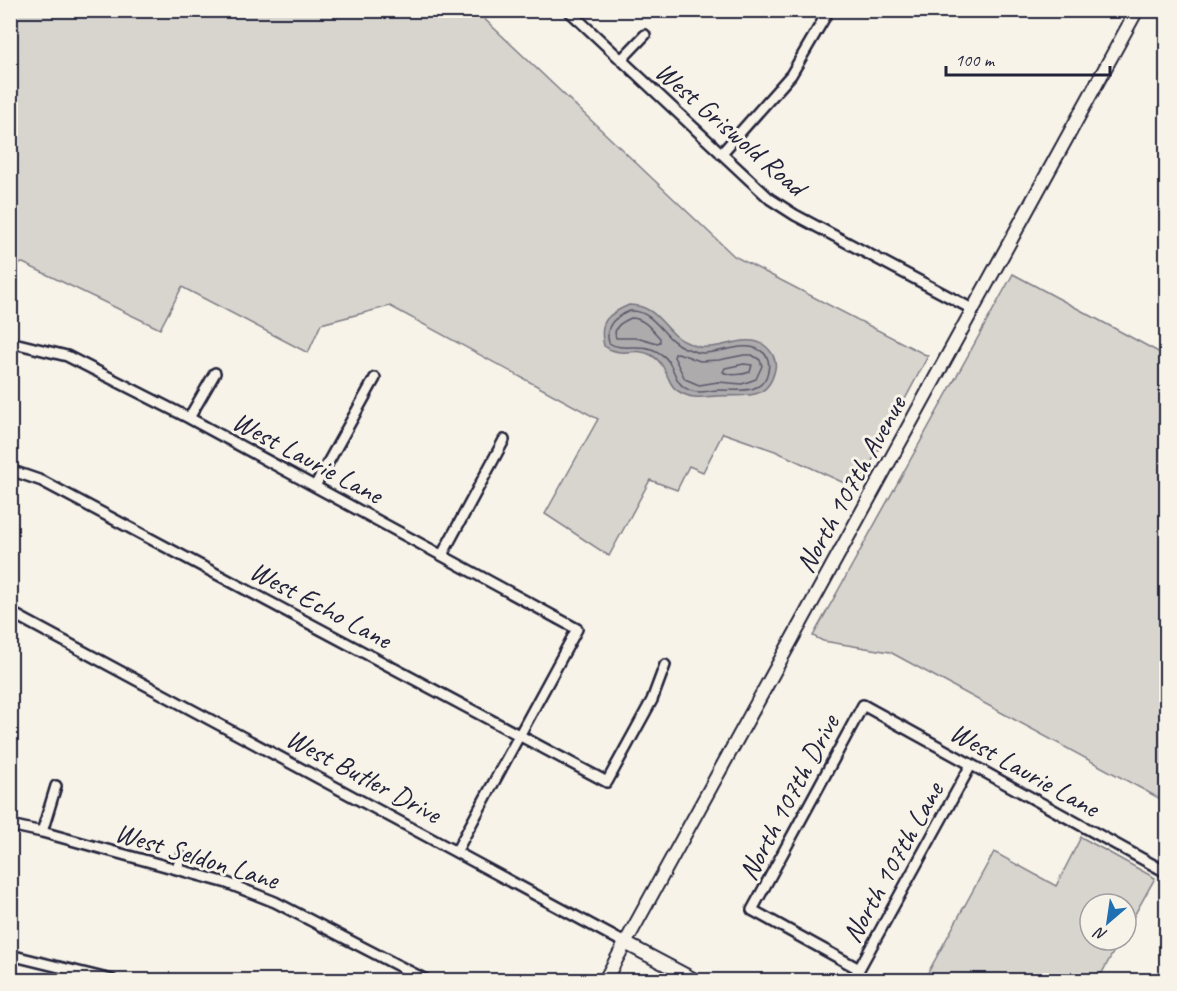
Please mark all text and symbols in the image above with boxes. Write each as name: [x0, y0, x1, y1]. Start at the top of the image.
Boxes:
scale bar: [946, 39, 1110, 77]
text: 100 m: [955, 49, 996, 71]
street label: West Griswold Road: [648, 54, 816, 206]
street label: North 107th Avenue: [787, 388, 914, 579]
street label: West Laurie Lane: [227, 403, 390, 513]
street label: West Echo Lane: [244, 553, 399, 657]
street label: North 107th Drive: [730, 707, 848, 886]
street label: West Laurie Lane: [944, 714, 1107, 826]
street label: West Butler Drive: [281, 720, 449, 832]
street label: North 107th Lane: [834, 774, 952, 949]
street label: West Seldon Lane: [111, 814, 284, 897]
north arrow: [1078, 892, 1138, 952]
text: N: [1089, 922, 1110, 945]

